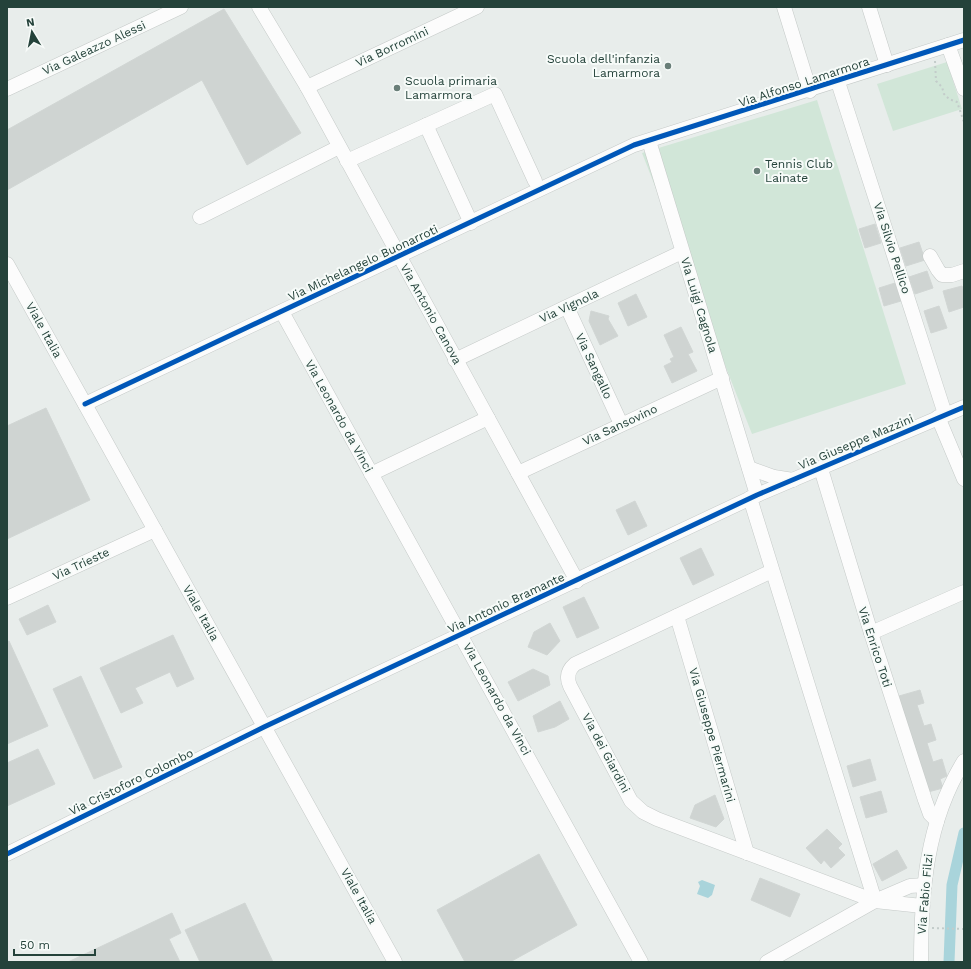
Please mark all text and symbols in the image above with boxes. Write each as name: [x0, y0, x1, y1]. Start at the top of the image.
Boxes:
north arrow: [12, 12, 52, 52]
text: N: [25, 16, 35, 30]
street label: Via Galeazzo Alessi: [40, 18, 148, 78]
street label: Via Borromini: [353, 24, 431, 70]
place label: Scuola dell'infanzia Lamarmora: [547, 52, 660, 80]
street label: Via Alfonso Lamarmora: [737, 54, 871, 110]
marker: Scuola dell'infanzia Lamarmora: [663, 61, 673, 71]
place label: Scuola primaria Lamarmora: [405, 74, 497, 102]
marker: Scuola primaria Lamarmora: [392, 83, 402, 93]
place label: Tennis Club Lainate: [765, 157, 833, 185]
marker: Tennis Club Lainate: [752, 166, 762, 176]
street label: Via Silvio Pellico: [871, 201, 913, 295]
street label: Via Michelangelo Buonarroti: [286, 222, 440, 304]
street label: Via Luigi Cagnola: [678, 255, 720, 355]
street label: Via Antonio Canova: [397, 261, 465, 367]
street label: Via Vignola: [537, 286, 601, 326]
street label: Viale Italia: [23, 300, 65, 360]
street label: Via Sangallo: [573, 331, 615, 401]
street label: Via Leonardo da Vinci: [302, 357, 376, 475]
street label: Via Sansovino: [580, 402, 660, 448]
street label: Via Giuseppe Mazzini: [796, 411, 916, 473]
street label: Via Trieste: [50, 545, 112, 583]
street label: Via Antonio Bramante: [445, 570, 567, 636]
street label: Viale Italia: [180, 583, 222, 643]
street label: Via Enrico Toti: [855, 605, 895, 689]
street label: Via Leonardo da Vinci: [460, 640, 534, 758]
street label: Via Giuseppe Piermarini: [686, 666, 738, 804]
street label: Via dei Giardini: [579, 711, 633, 795]
street label: Via Cristoforo Colombo: [67, 746, 195, 818]
street label: Via Fabio Filzi: [915, 853, 935, 935]
street label: Viale Italia: [338, 866, 380, 926]
scale bar: [14, 931, 95, 957]
text: 50 m: [20, 938, 50, 952]

